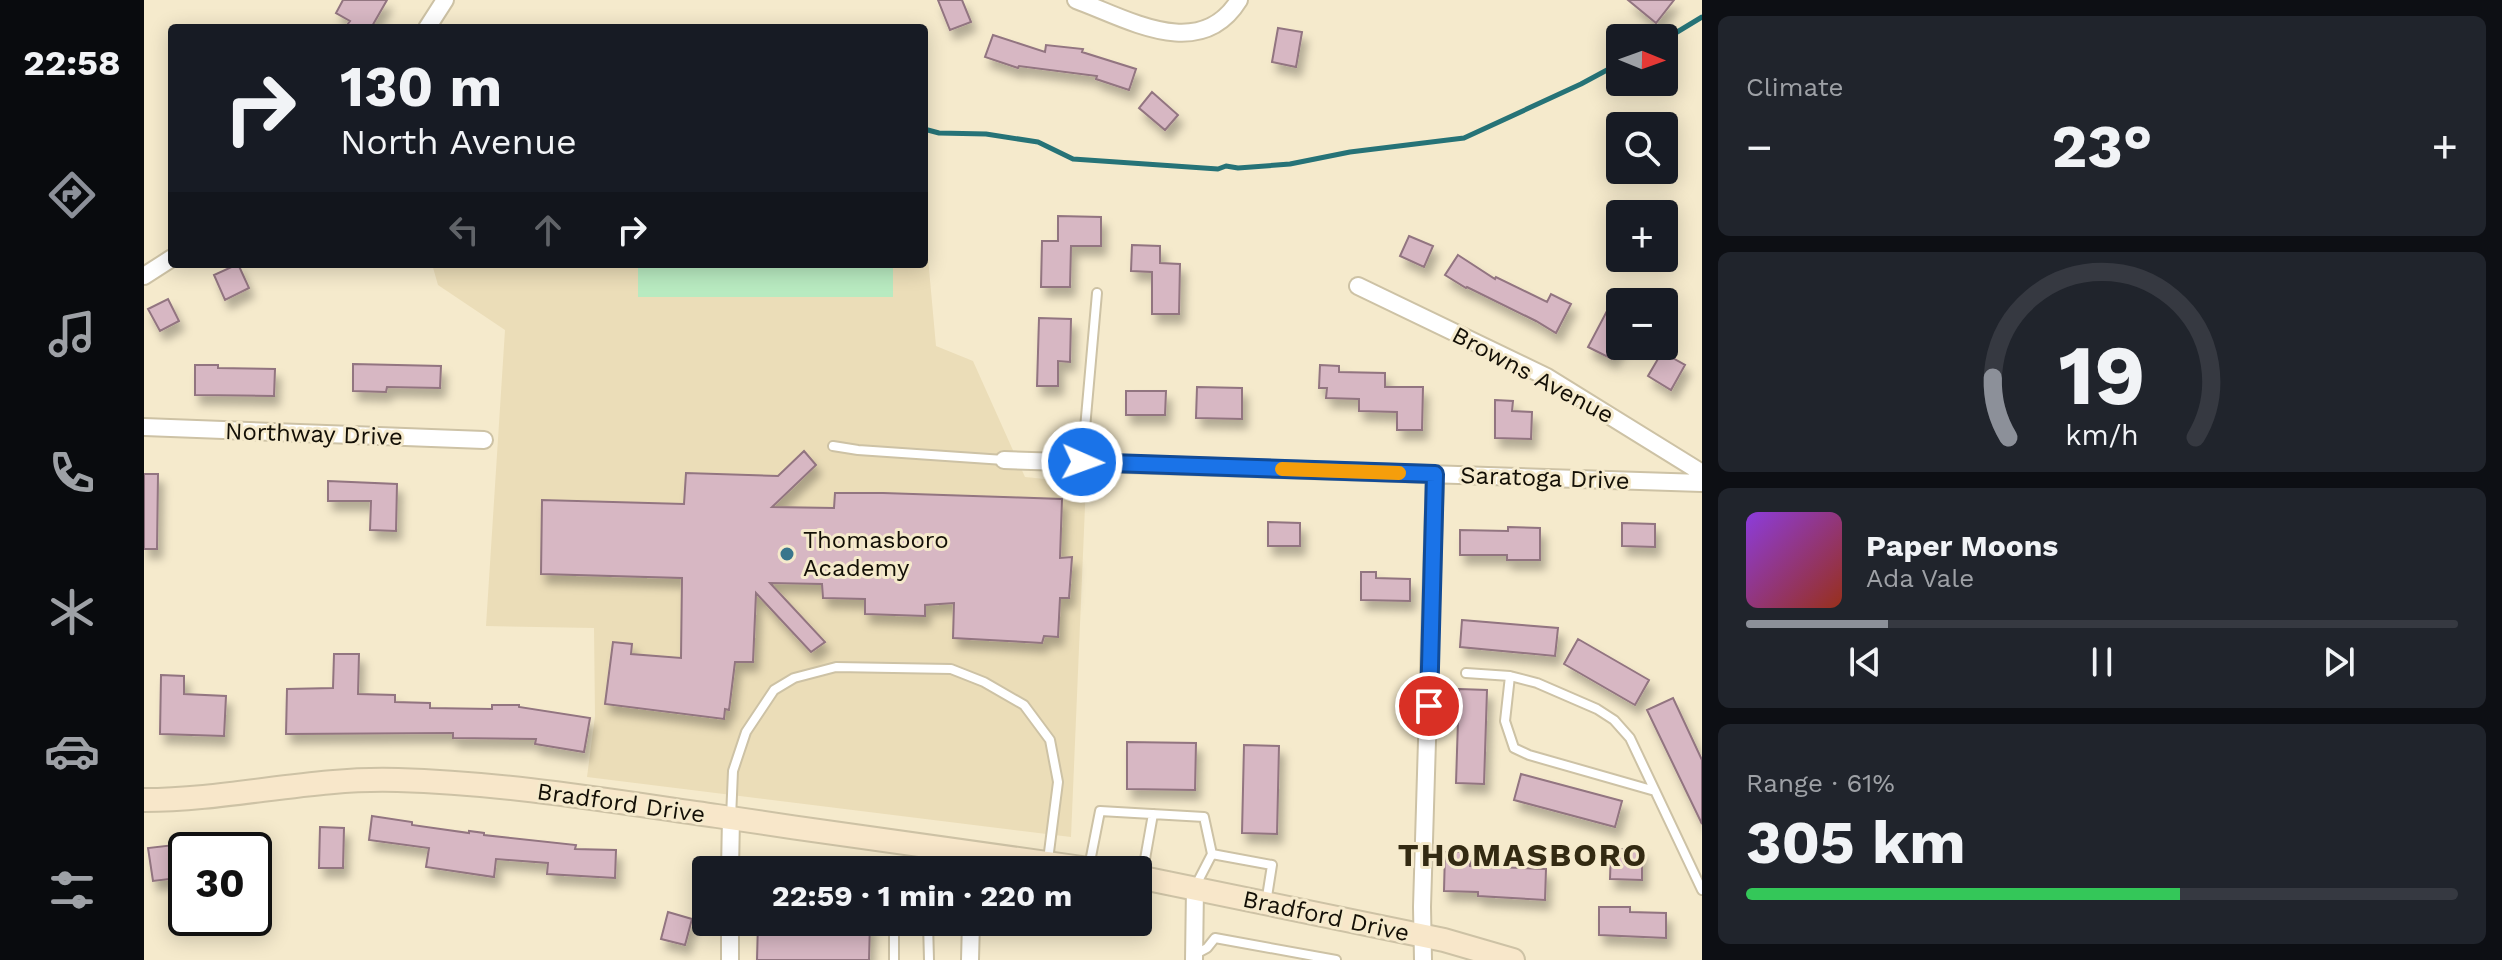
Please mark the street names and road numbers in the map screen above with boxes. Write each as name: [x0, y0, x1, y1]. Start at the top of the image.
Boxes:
street label: Browns Avenue: [1448, 321, 1618, 429]
street label: Northway Drive: [225, 417, 403, 451]
street label: Saratoga Drive: [1460, 461, 1630, 495]
street label: Bradford Drive: [535, 777, 707, 829]
street label: Bradford Drive: [1240, 885, 1412, 947]

